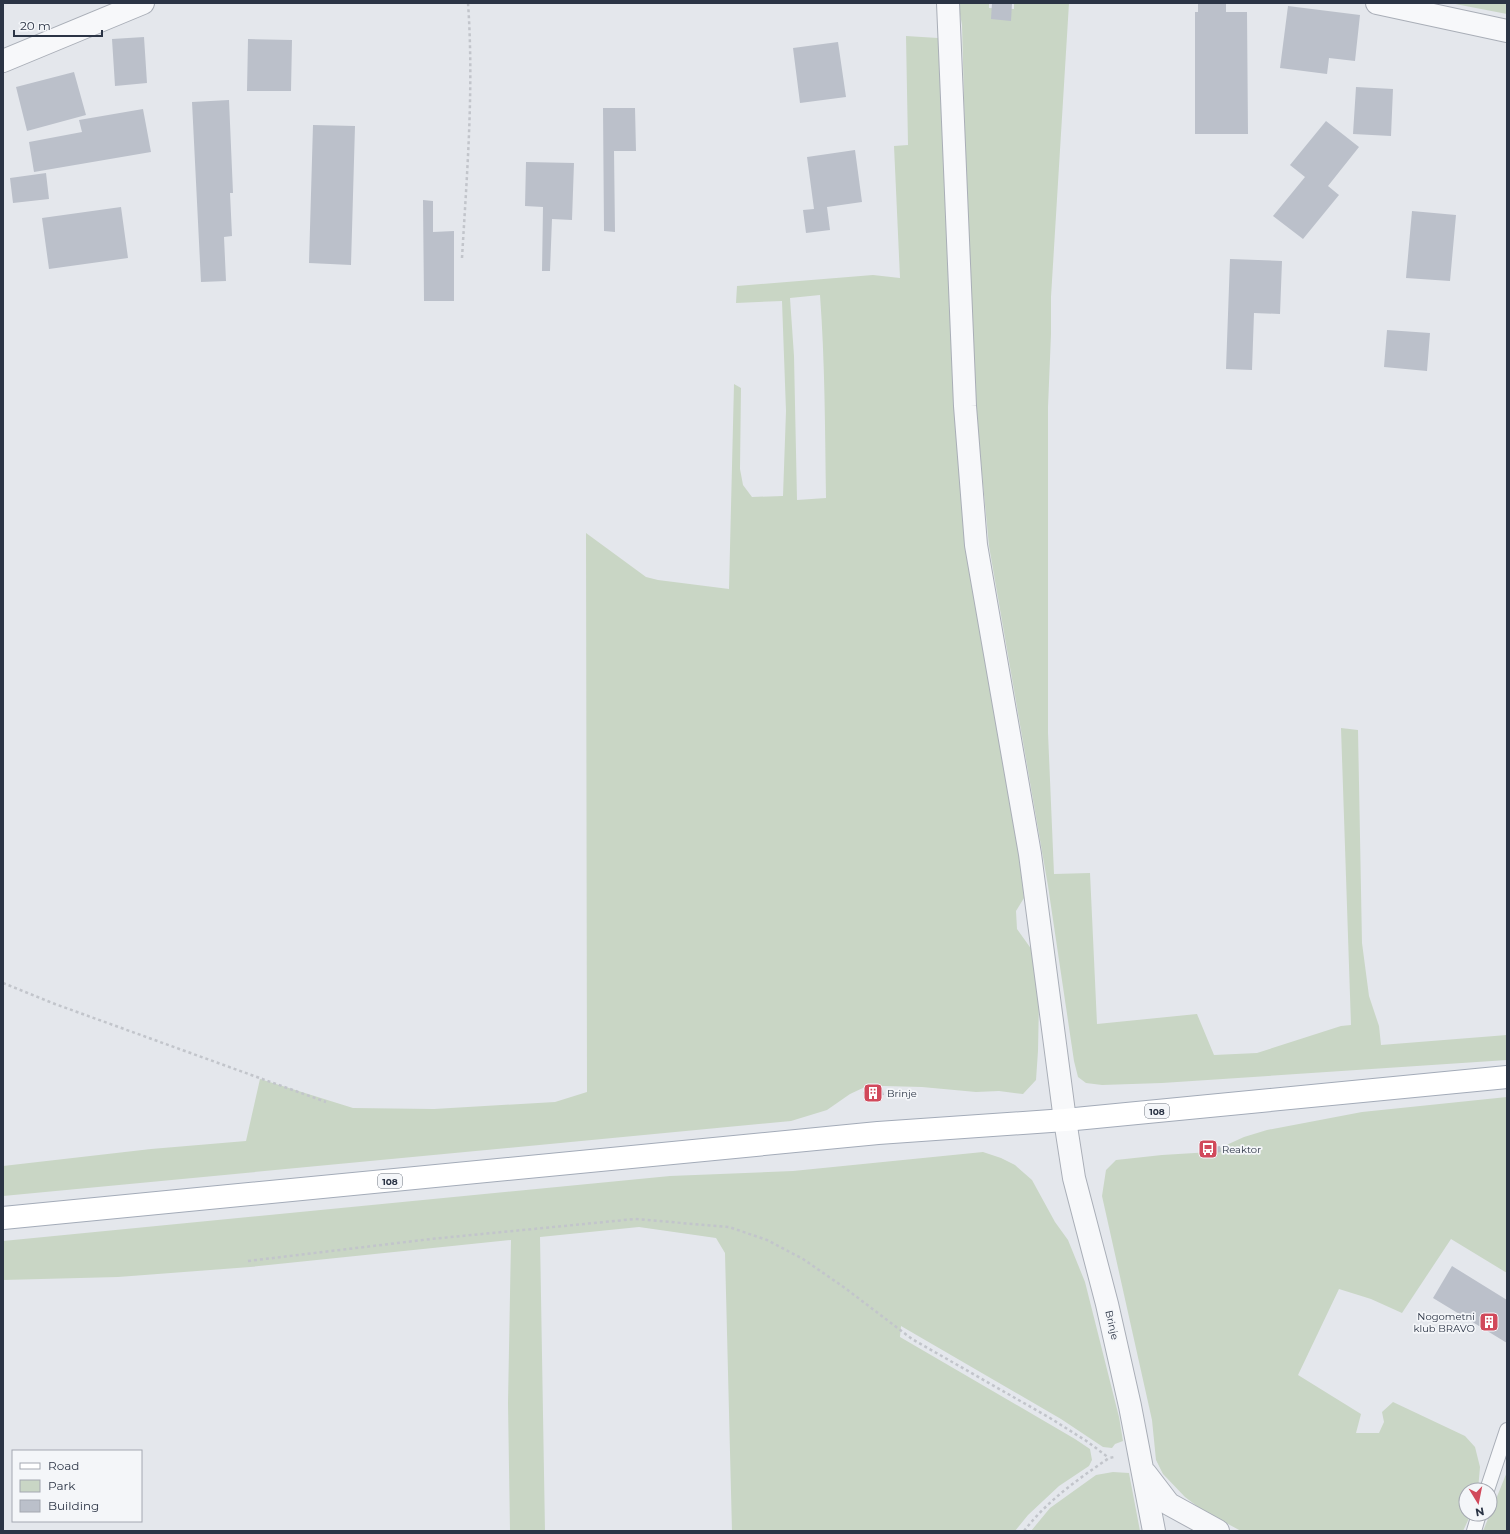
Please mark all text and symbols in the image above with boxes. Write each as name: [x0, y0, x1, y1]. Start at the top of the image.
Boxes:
scale bar: [14, 12, 102, 38]
text: 20 m: [20, 18, 51, 33]
building icon: Brinje: [862, 1082, 884, 1104]
place label: Brinje: [887, 1087, 917, 1100]
road number: 108: [1145, 1104, 1169, 1118]
bus stop icon: Reaktor: [1197, 1138, 1219, 1160]
place label: Reaktor: [1222, 1143, 1261, 1156]
road number: 108: [378, 1174, 402, 1188]
street label: Brinje: [1102, 1309, 1122, 1341]
place label: Nogometni klub BRAVO: [1413, 1310, 1475, 1335]
building icon: Nogometni klub BRAVO: [1478, 1311, 1500, 1333]
legend: [12, 1450, 142, 1522]
text: Road: [48, 1458, 79, 1473]
text: Park: [48, 1478, 76, 1493]
north arrow: [1458, 1482, 1498, 1522]
text: Building: [48, 1498, 99, 1513]
text: N: [1474, 1504, 1485, 1520]

